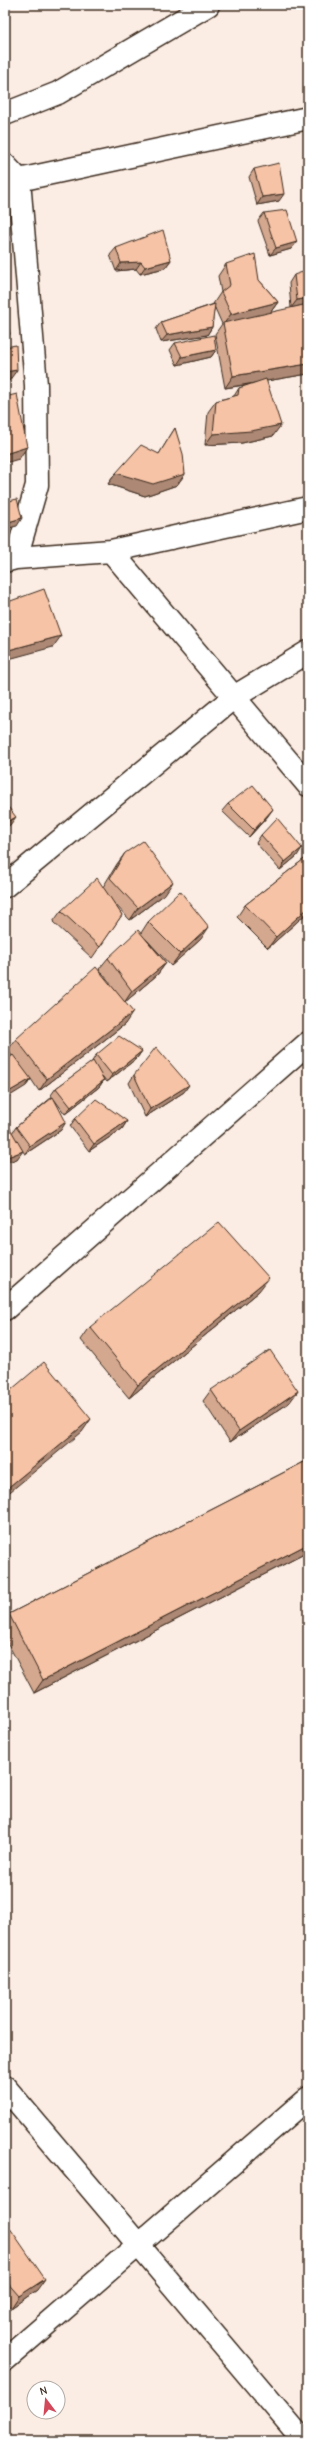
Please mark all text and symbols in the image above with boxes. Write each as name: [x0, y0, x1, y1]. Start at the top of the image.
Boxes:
north arrow: [26, 2380, 66, 2420]
text: N: [38, 2384, 49, 2398]

